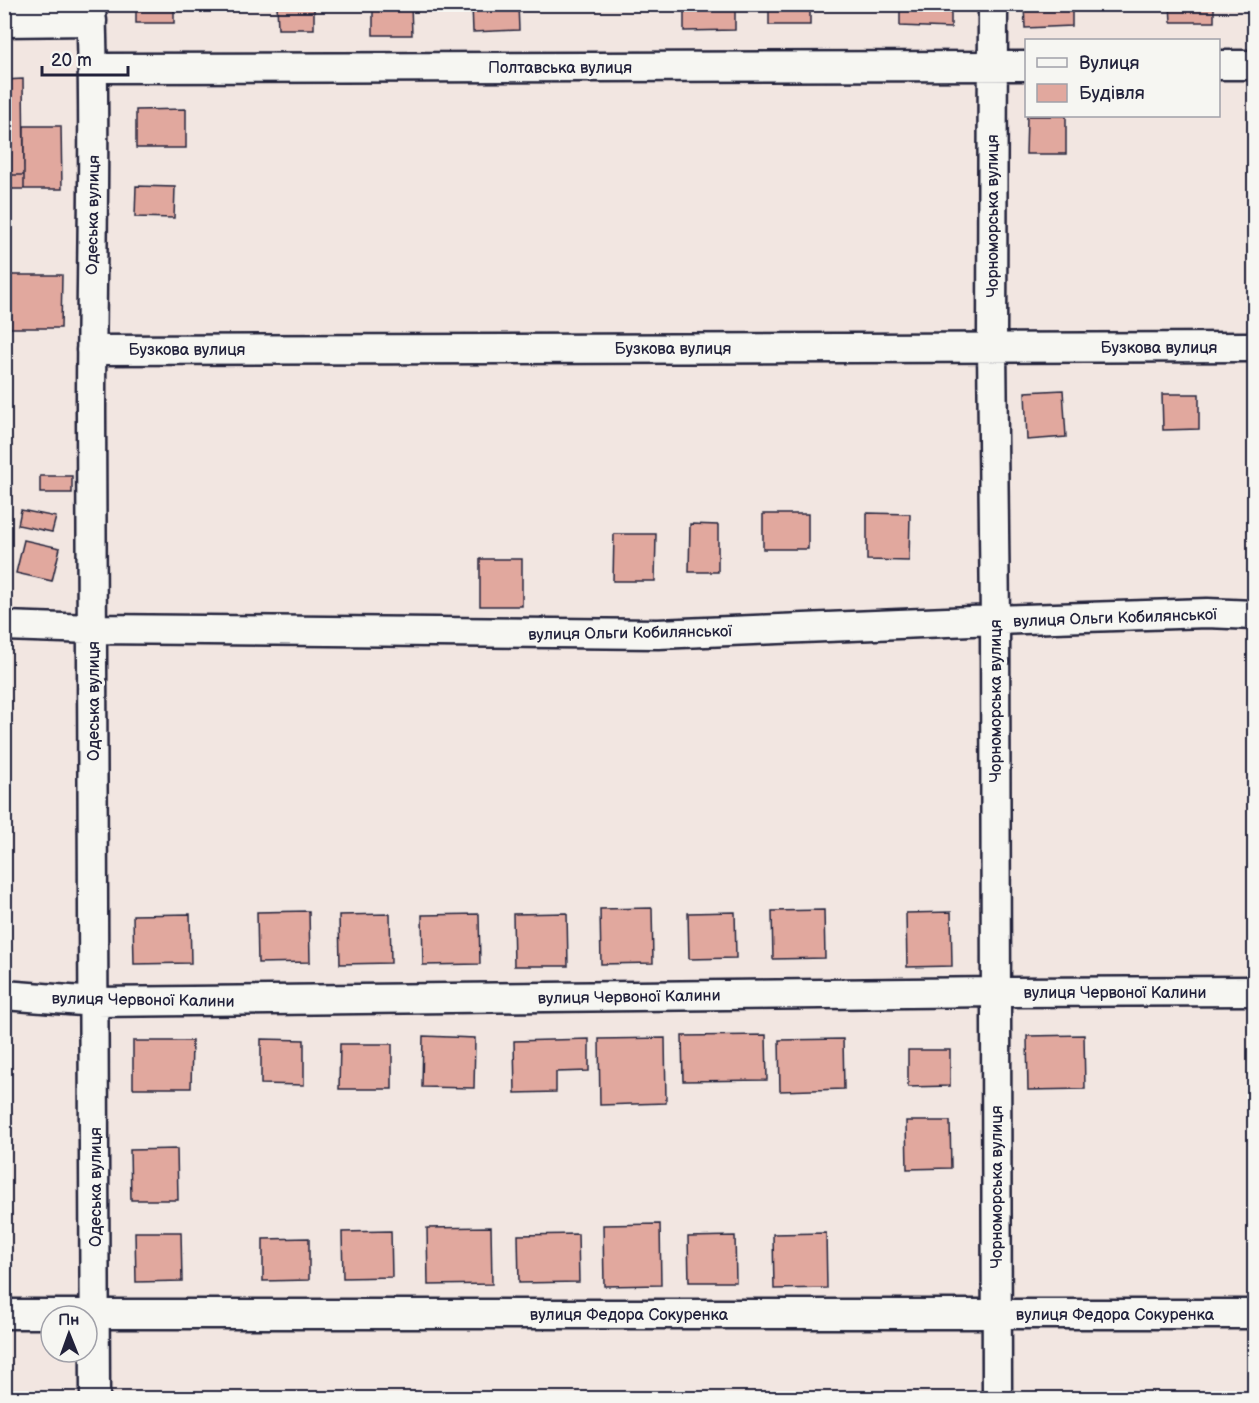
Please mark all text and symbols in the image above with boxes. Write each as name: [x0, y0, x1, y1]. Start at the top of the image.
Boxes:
scale bar: [42, 39, 128, 77]
legend: [1025, 39, 1220, 117]
text: 20 m: [51, 50, 92, 71]
text: Вулиця: [1079, 53, 1140, 74]
street label: Полтавська вулиця: [488, 59, 632, 78]
text: Будівля: [1079, 83, 1145, 104]
street label: Чорноморська вулиця: [984, 134, 1003, 298]
street label: Одеська вулиця: [83, 155, 104, 275]
street label: Бузкова вулиця: [1101, 339, 1218, 358]
street label: Бузкова вулиця: [615, 340, 732, 359]
street label: Бузкова вулиця: [129, 341, 246, 360]
street label: вулиця Ольги Кобилянської: [1013, 605, 1219, 632]
street label: Чорноморська вулиця: [987, 619, 1006, 783]
street label: вулиця Ольги Кобилянської: [528, 622, 733, 645]
street label: Одеська вулиця: [85, 641, 104, 761]
street label: вулиця Червоної Калини: [1024, 984, 1206, 1003]
street label: вулиця Червоної Калини: [537, 986, 721, 1009]
street label: вулиця Червоної Калини: [51, 989, 235, 1012]
street label: Чорноморська вулиця: [988, 1105, 1007, 1269]
street label: Одеська вулиця: [87, 1127, 106, 1247]
north arrow: [39, 1304, 99, 1364]
street label: вулиця Федора Сокуренка: [530, 1306, 729, 1325]
street label: вулиця Федора Сокуренка: [1016, 1306, 1215, 1325]
text: Пн: [58, 1311, 80, 1330]

